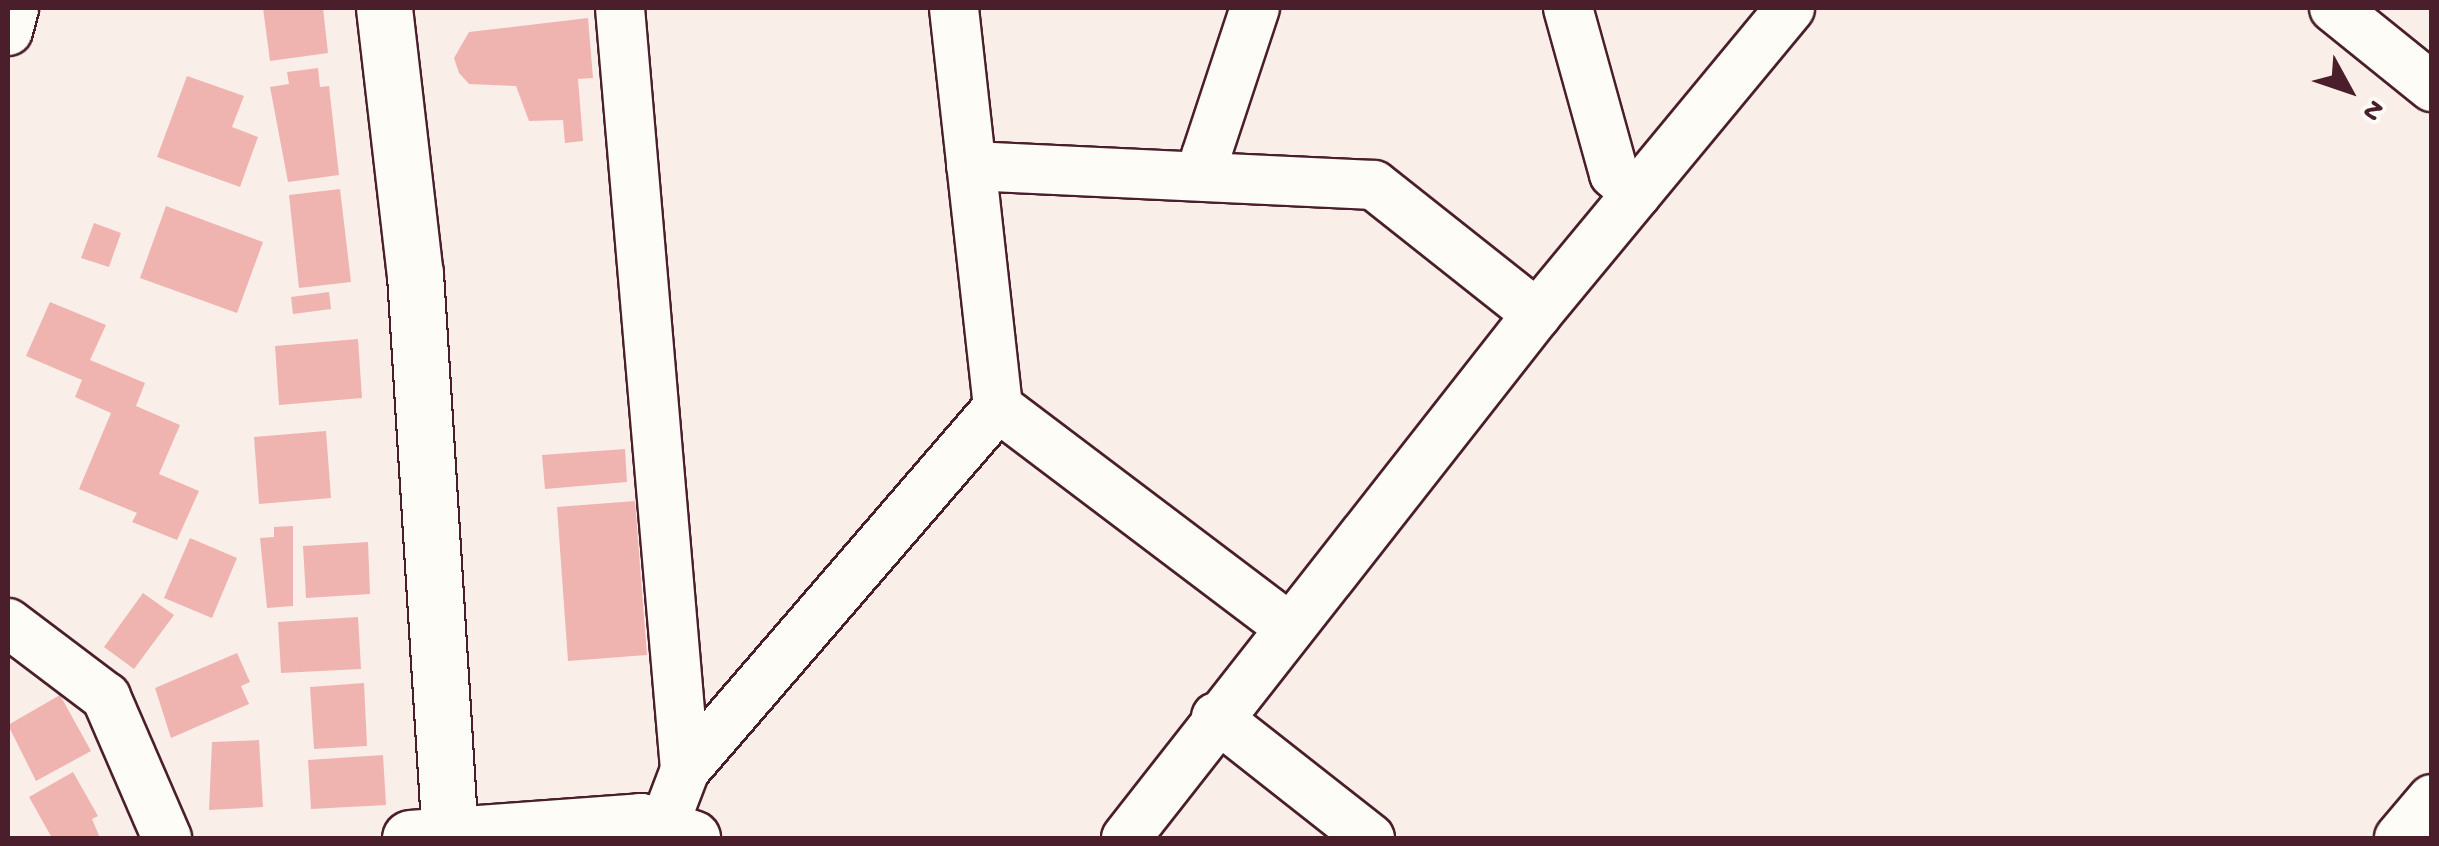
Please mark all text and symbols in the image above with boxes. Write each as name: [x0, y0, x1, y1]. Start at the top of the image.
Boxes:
north arrow: [2299, 40, 2399, 140]
text: N: [2354, 92, 2391, 127]

